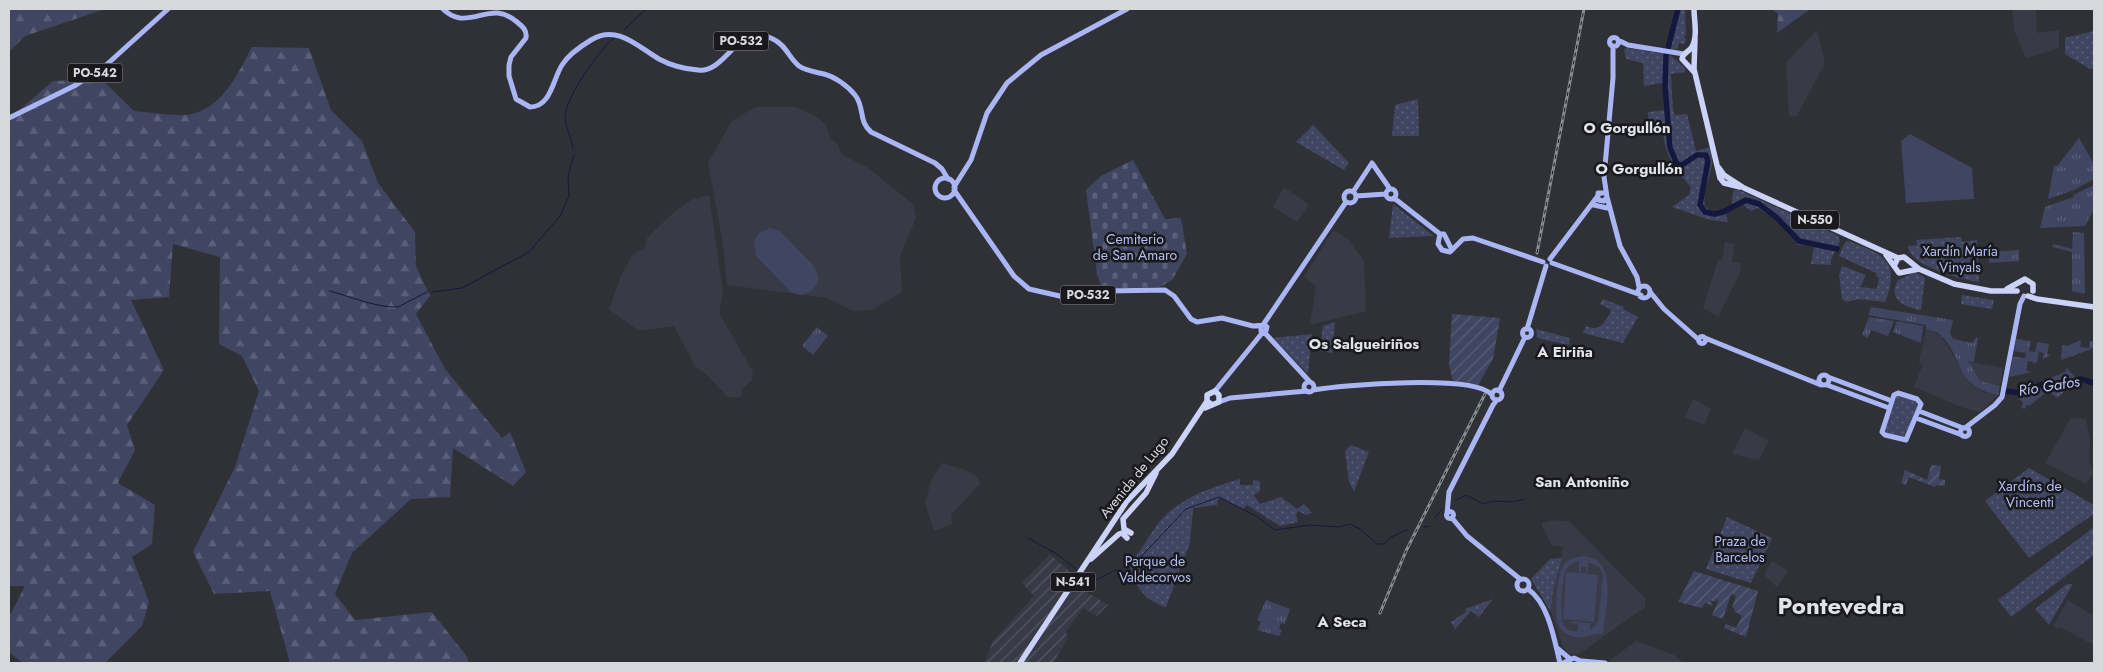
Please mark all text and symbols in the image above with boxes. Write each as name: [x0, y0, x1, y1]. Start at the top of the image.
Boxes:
road number: PO-532: [714, 31, 768, 50]
road number: PO-542: [68, 64, 122, 82]
district label: O Gorgullón: [1583, 117, 1671, 139]
district label: O Gorgullón: [1595, 158, 1683, 180]
road number: N-550: [1791, 210, 1839, 230]
park label: Cemiterio de San Amaro: [1093, 229, 1178, 265]
park label: Xardín María Vinyals: [1922, 241, 1998, 277]
road number: PO-532: [1060, 286, 1116, 304]
district label: Os Salgueiriños: [1309, 333, 1419, 355]
district label: A Eiriña: [1536, 341, 1593, 363]
water label: Río Gafos: [2017, 370, 2081, 402]
street label: Avenida de Lugo: [1095, 432, 1173, 522]
district label: San Antoniño: [1535, 471, 1629, 493]
park label: Xardíns de Vincenti: [1998, 476, 2062, 512]
park label: Praza de Barcelos: [1714, 531, 1766, 567]
park label: Parque de Valdecorvos: [1119, 551, 1191, 587]
road number: N-541: [1050, 572, 1096, 592]
district label: Pontevedra: [1778, 588, 1904, 623]
district label: A Seca: [1317, 611, 1367, 633]

